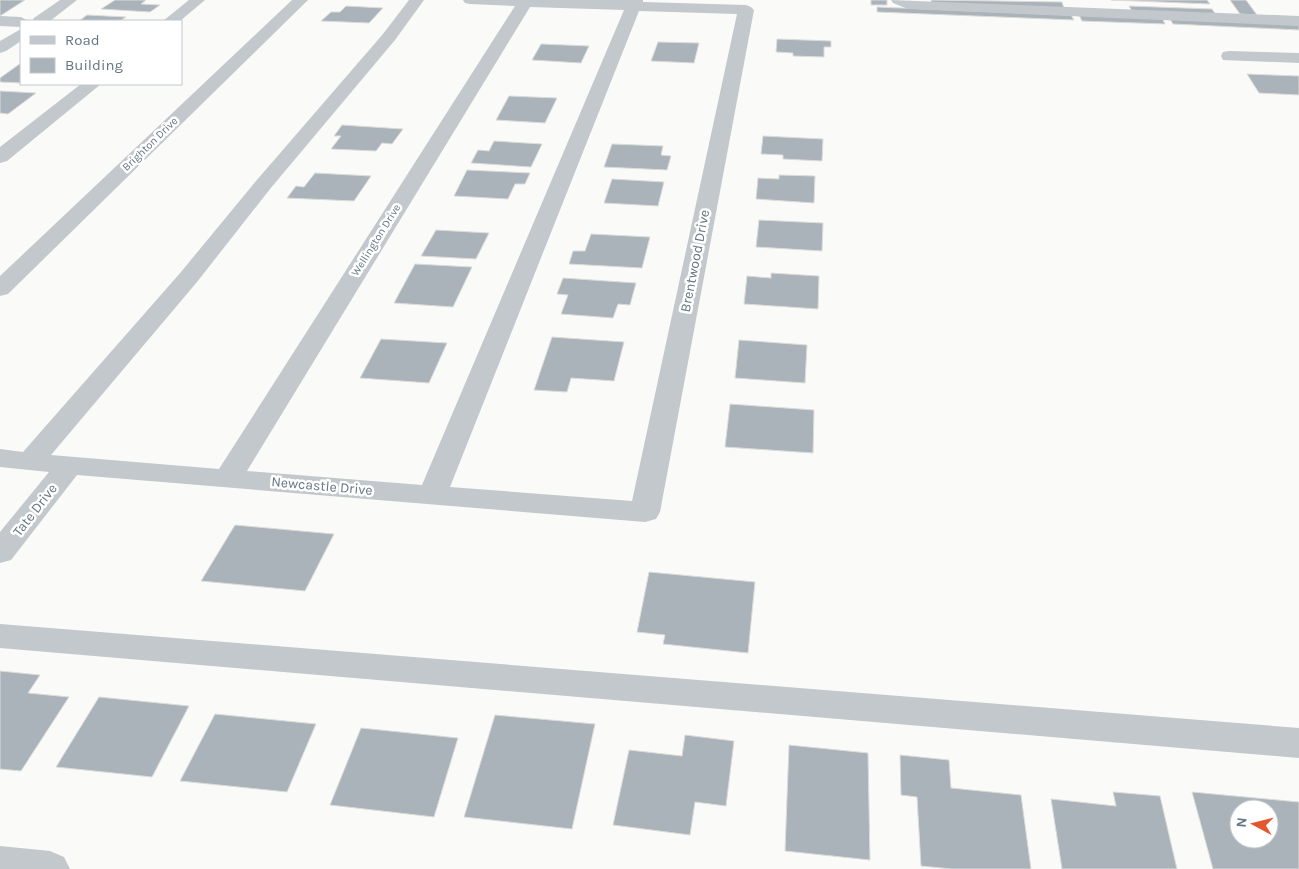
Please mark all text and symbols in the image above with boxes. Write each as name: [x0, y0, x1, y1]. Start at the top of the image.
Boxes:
legend: [20, 20, 182, 85]
text: Road: [65, 31, 100, 49]
text: Building: [65, 56, 123, 74]
street label: Brighton Drive: [120, 114, 181, 174]
street label: Wellington Drive: [349, 201, 404, 278]
street label: Brentwood Drive: [677, 208, 713, 314]
street label: Newcastle Drive: [271, 473, 373, 499]
street label: Tate Drive: [9, 480, 61, 540]
north arrow: [1229, 799, 1279, 849]
text: N: [1233, 816, 1251, 828]

